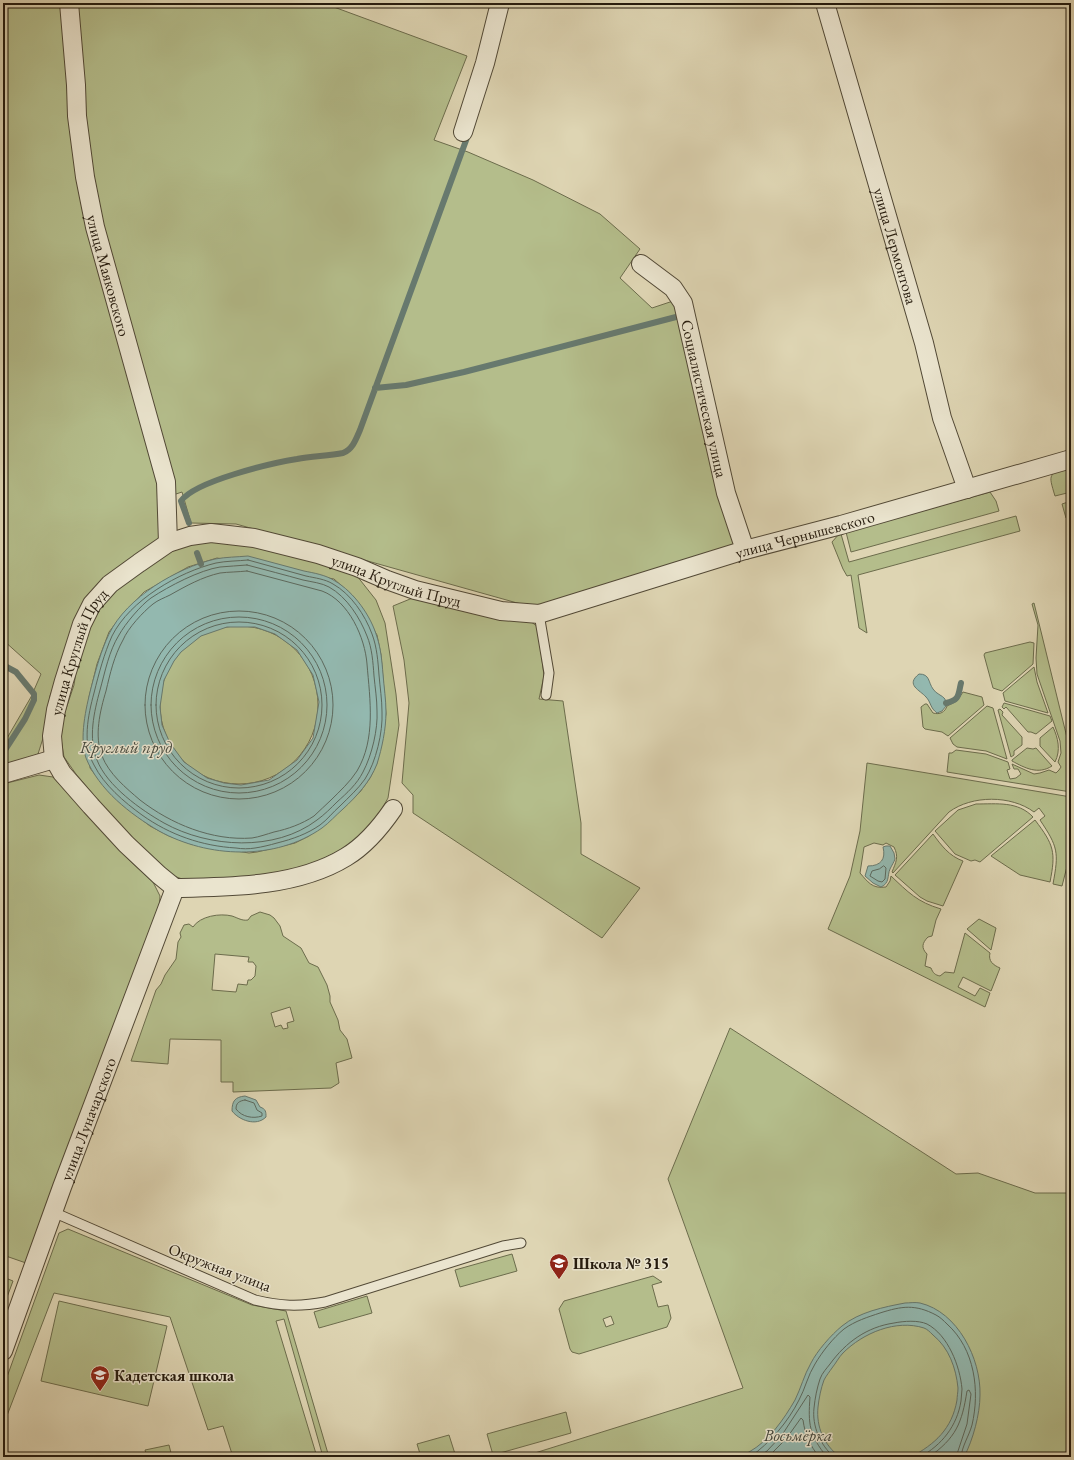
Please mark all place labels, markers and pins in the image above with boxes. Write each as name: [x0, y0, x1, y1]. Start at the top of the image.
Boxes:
school or university icon: Школа № 315: [548, 1252, 570, 1280]
place label: Школа № 315: [573, 1253, 669, 1274]
school or university icon: Кадетская школа: [89, 1364, 111, 1392]
place label: Кадетская школа: [114, 1365, 235, 1386]

